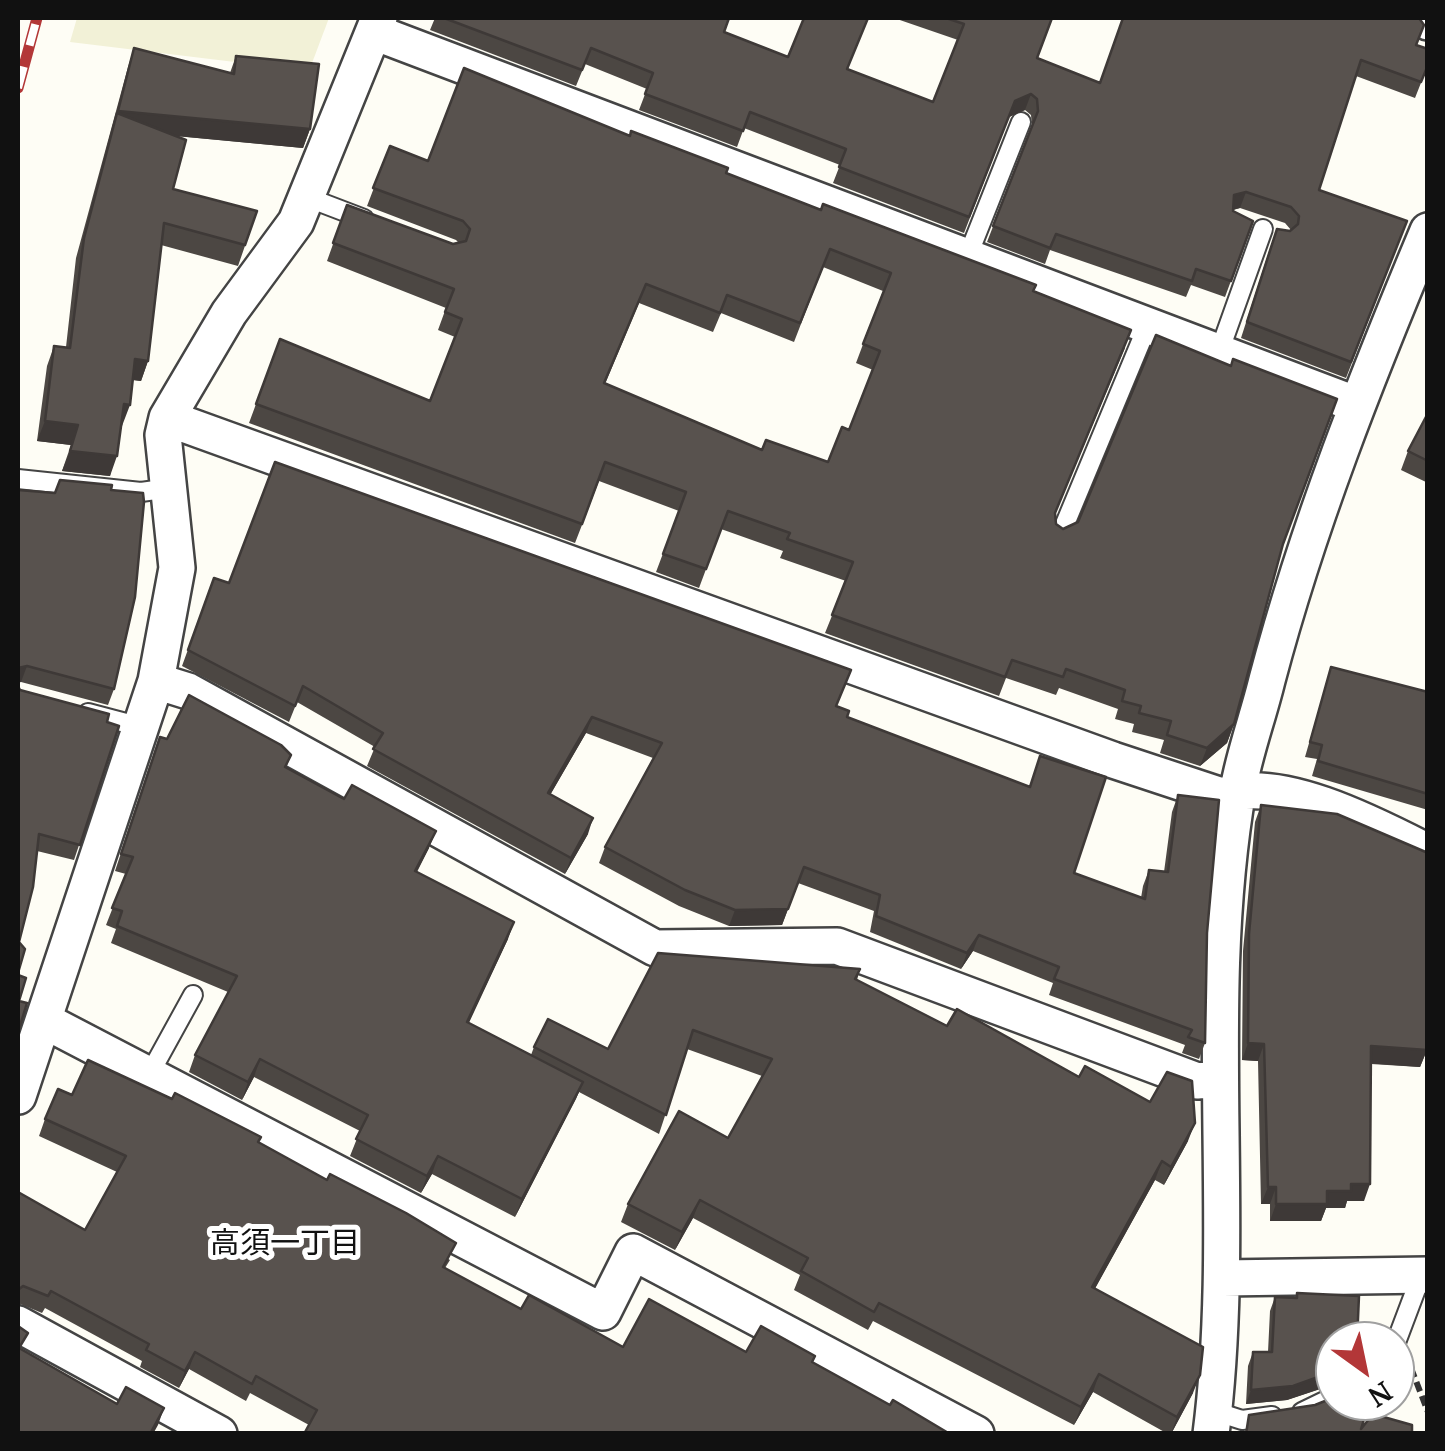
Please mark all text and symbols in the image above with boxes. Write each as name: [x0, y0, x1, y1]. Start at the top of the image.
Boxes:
district label: 高須一丁目: [210, 1226, 360, 1262]
north arrow: [1315, 1321, 1415, 1421]
text: N: [1362, 1374, 1400, 1416]

